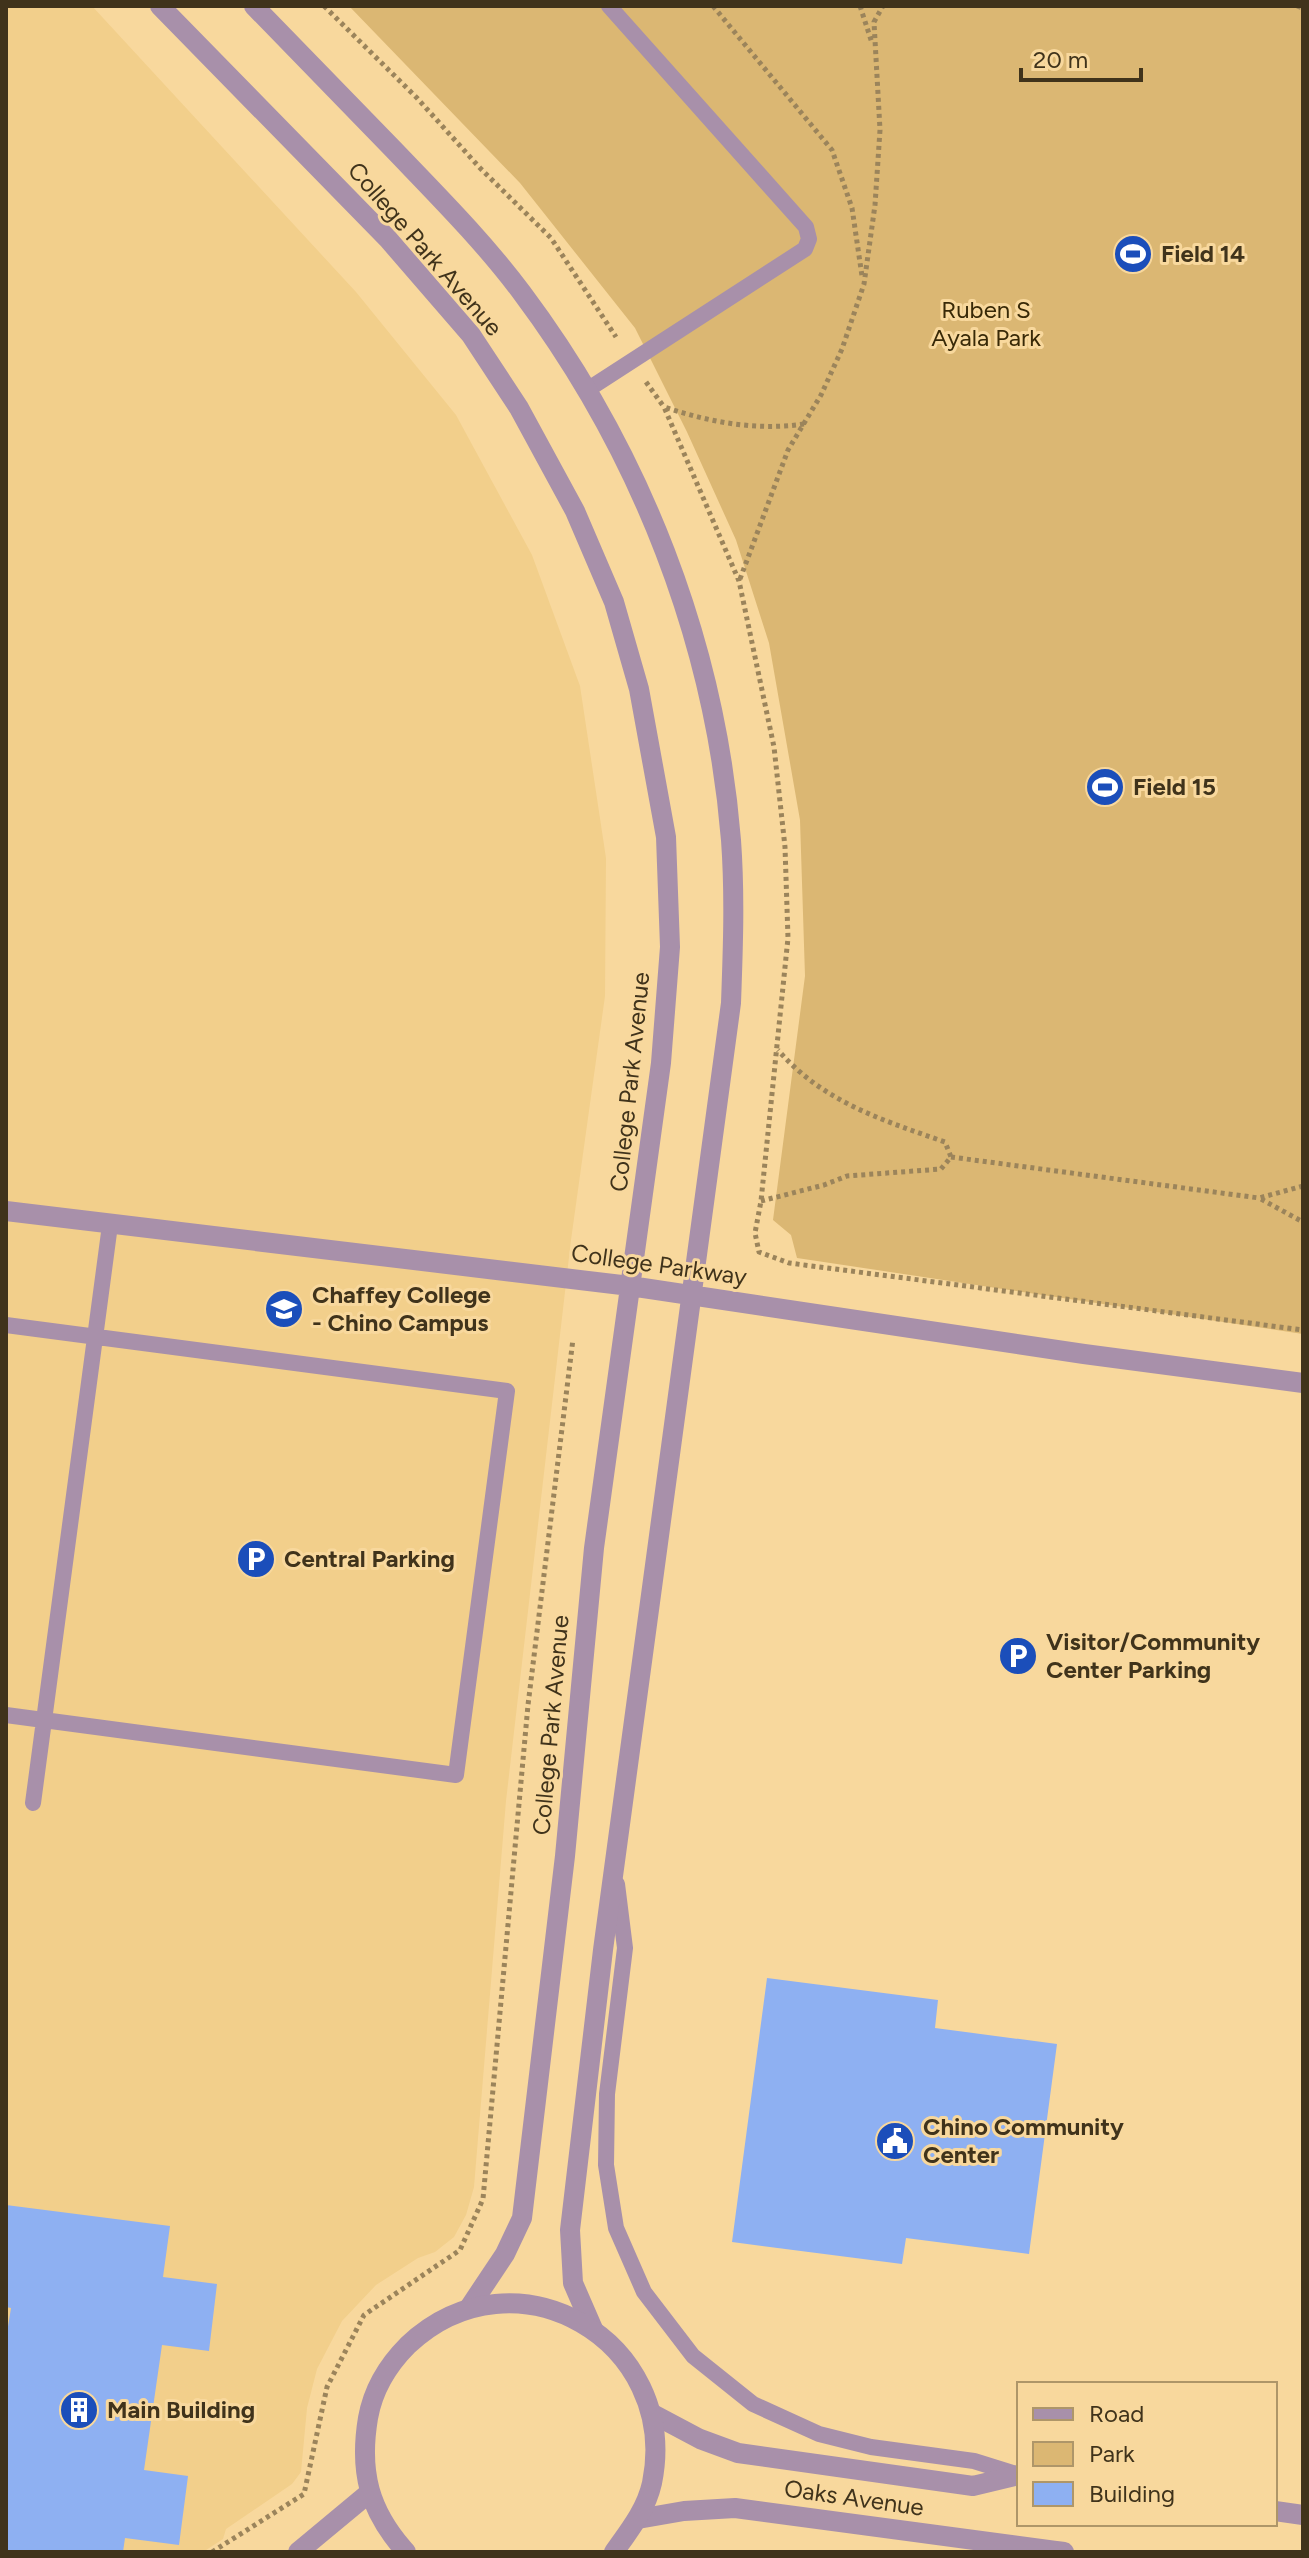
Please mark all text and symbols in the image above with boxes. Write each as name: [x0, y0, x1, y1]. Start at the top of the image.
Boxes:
scale bar: [1021, 32, 1141, 82]
text: 20 m: [1033, 45, 1088, 74]
street label: College Park Avenue: [342, 156, 509, 341]
sports icon: Field 14: [1112, 233, 1154, 275]
place label: Field 14: [1161, 239, 1245, 268]
park label: Ruben S Ayala Park: [931, 295, 1041, 352]
sports icon: Field 15: [1084, 766, 1126, 808]
place label: Field 15: [1133, 772, 1216, 801]
street label: College Park Avenue: [604, 971, 655, 1193]
street label: College Parkway: [569, 1238, 749, 1291]
place label: Chaffey College - Chino Campus: [312, 1280, 491, 1337]
school or university icon: Chaffey College - Chino Campus: [263, 1288, 305, 1330]
parking icon: Central Parking: [235, 1538, 277, 1580]
place label: Central Parking: [284, 1544, 455, 1573]
street label: College Park Avenue: [526, 1614, 575, 1836]
place label: Visitor/Community Center Parking: [1046, 1627, 1260, 1684]
parking icon: Visitor/Community Center Parking: [997, 1635, 1039, 1677]
place label: Chino Community Center: [923, 2112, 1124, 2169]
public building icon: Chino Community Center: [874, 2120, 916, 2162]
legend: [1017, 2382, 1277, 2526]
building icon: Main Building: [58, 2389, 100, 2431]
place label: Main Building: [107, 2395, 255, 2424]
text: Road: [1089, 2399, 1144, 2428]
text: Park: [1089, 2439, 1135, 2468]
street label: Oaks Avenue: [782, 2473, 926, 2522]
text: Building: [1089, 2479, 1175, 2508]

